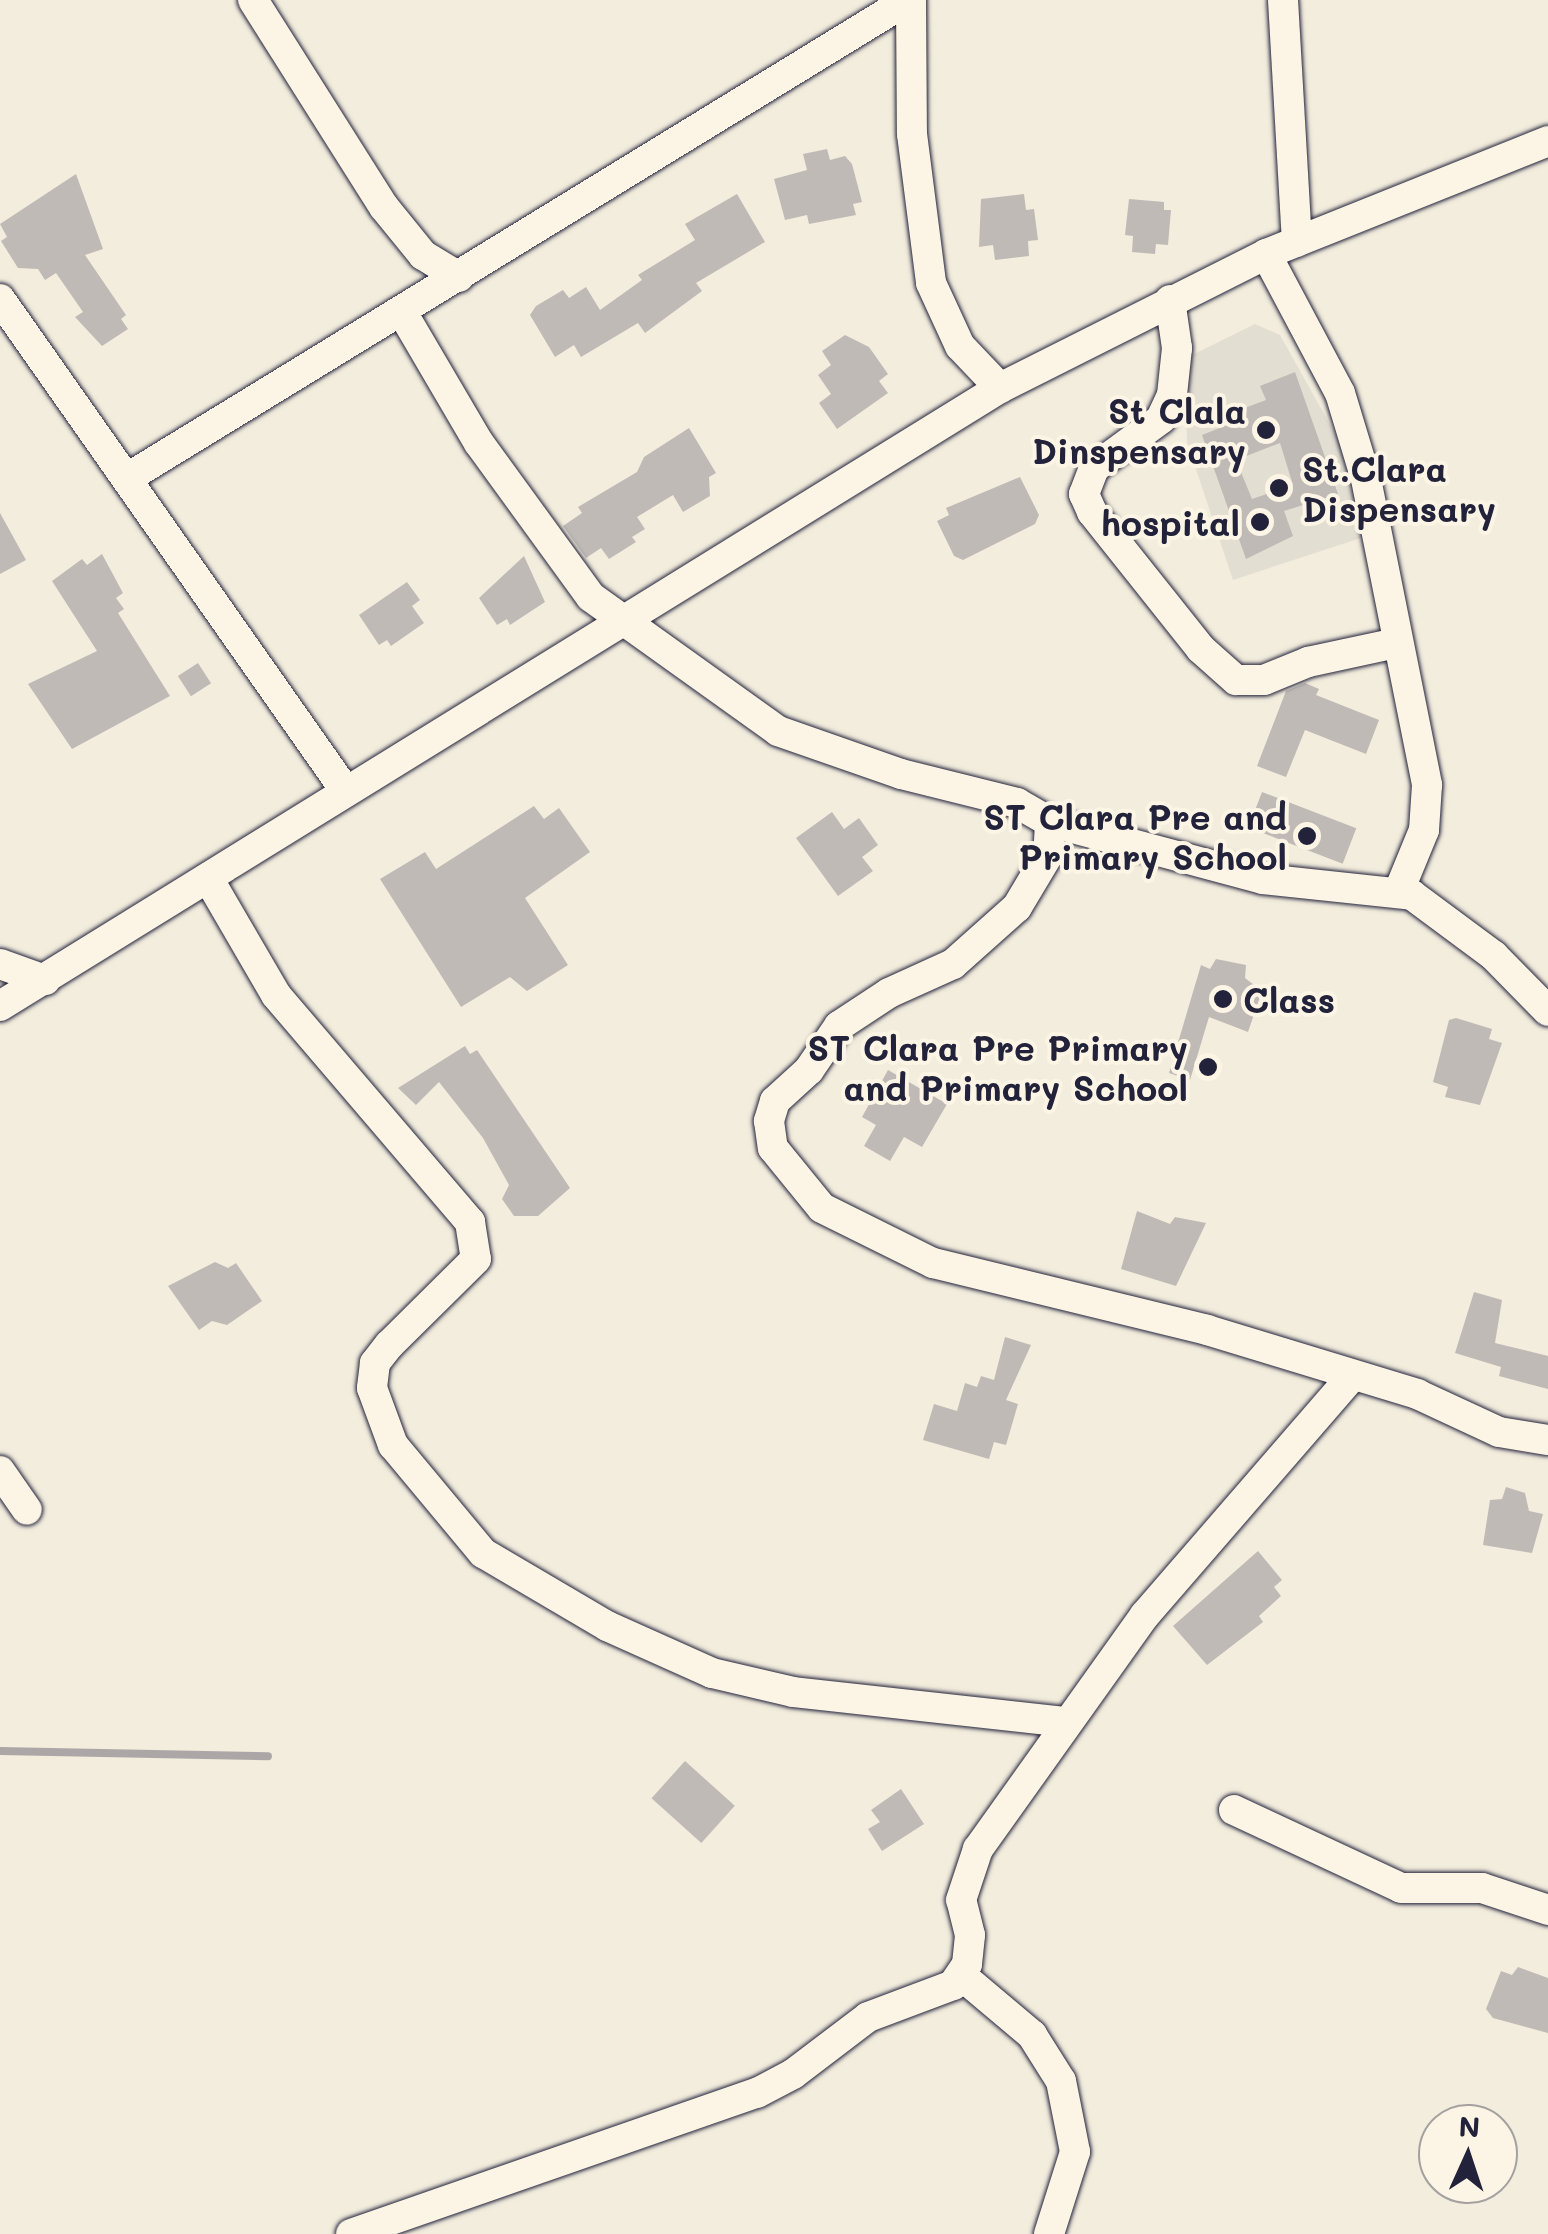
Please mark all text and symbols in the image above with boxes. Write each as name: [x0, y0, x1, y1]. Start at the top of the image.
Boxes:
place label: St Clala Dinspensary: [1032, 389, 1246, 471]
marker: St Clala Dinspensary: [1255, 419, 1277, 441]
place label: St.Clara Dispensary: [1302, 447, 1496, 529]
marker: St.Clara Dispensary: [1266, 475, 1292, 501]
place label: hospital: [1100, 501, 1240, 543]
marker: hospital: [1249, 511, 1271, 533]
place label: ST Clara Pre and Primary School: [983, 795, 1287, 877]
marker: ST Clara Pre and Primary School: [1296, 825, 1318, 847]
place label: Class: [1243, 978, 1335, 1020]
marker: Class: [1212, 988, 1234, 1010]
place label: ST Clara Pre Primary and Primary School: [808, 1026, 1188, 1108]
marker: ST Clara Pre Primary and Primary School: [1197, 1056, 1219, 1078]
north arrow: [1418, 2104, 1518, 2204]
text: N: [1458, 2108, 1481, 2145]

